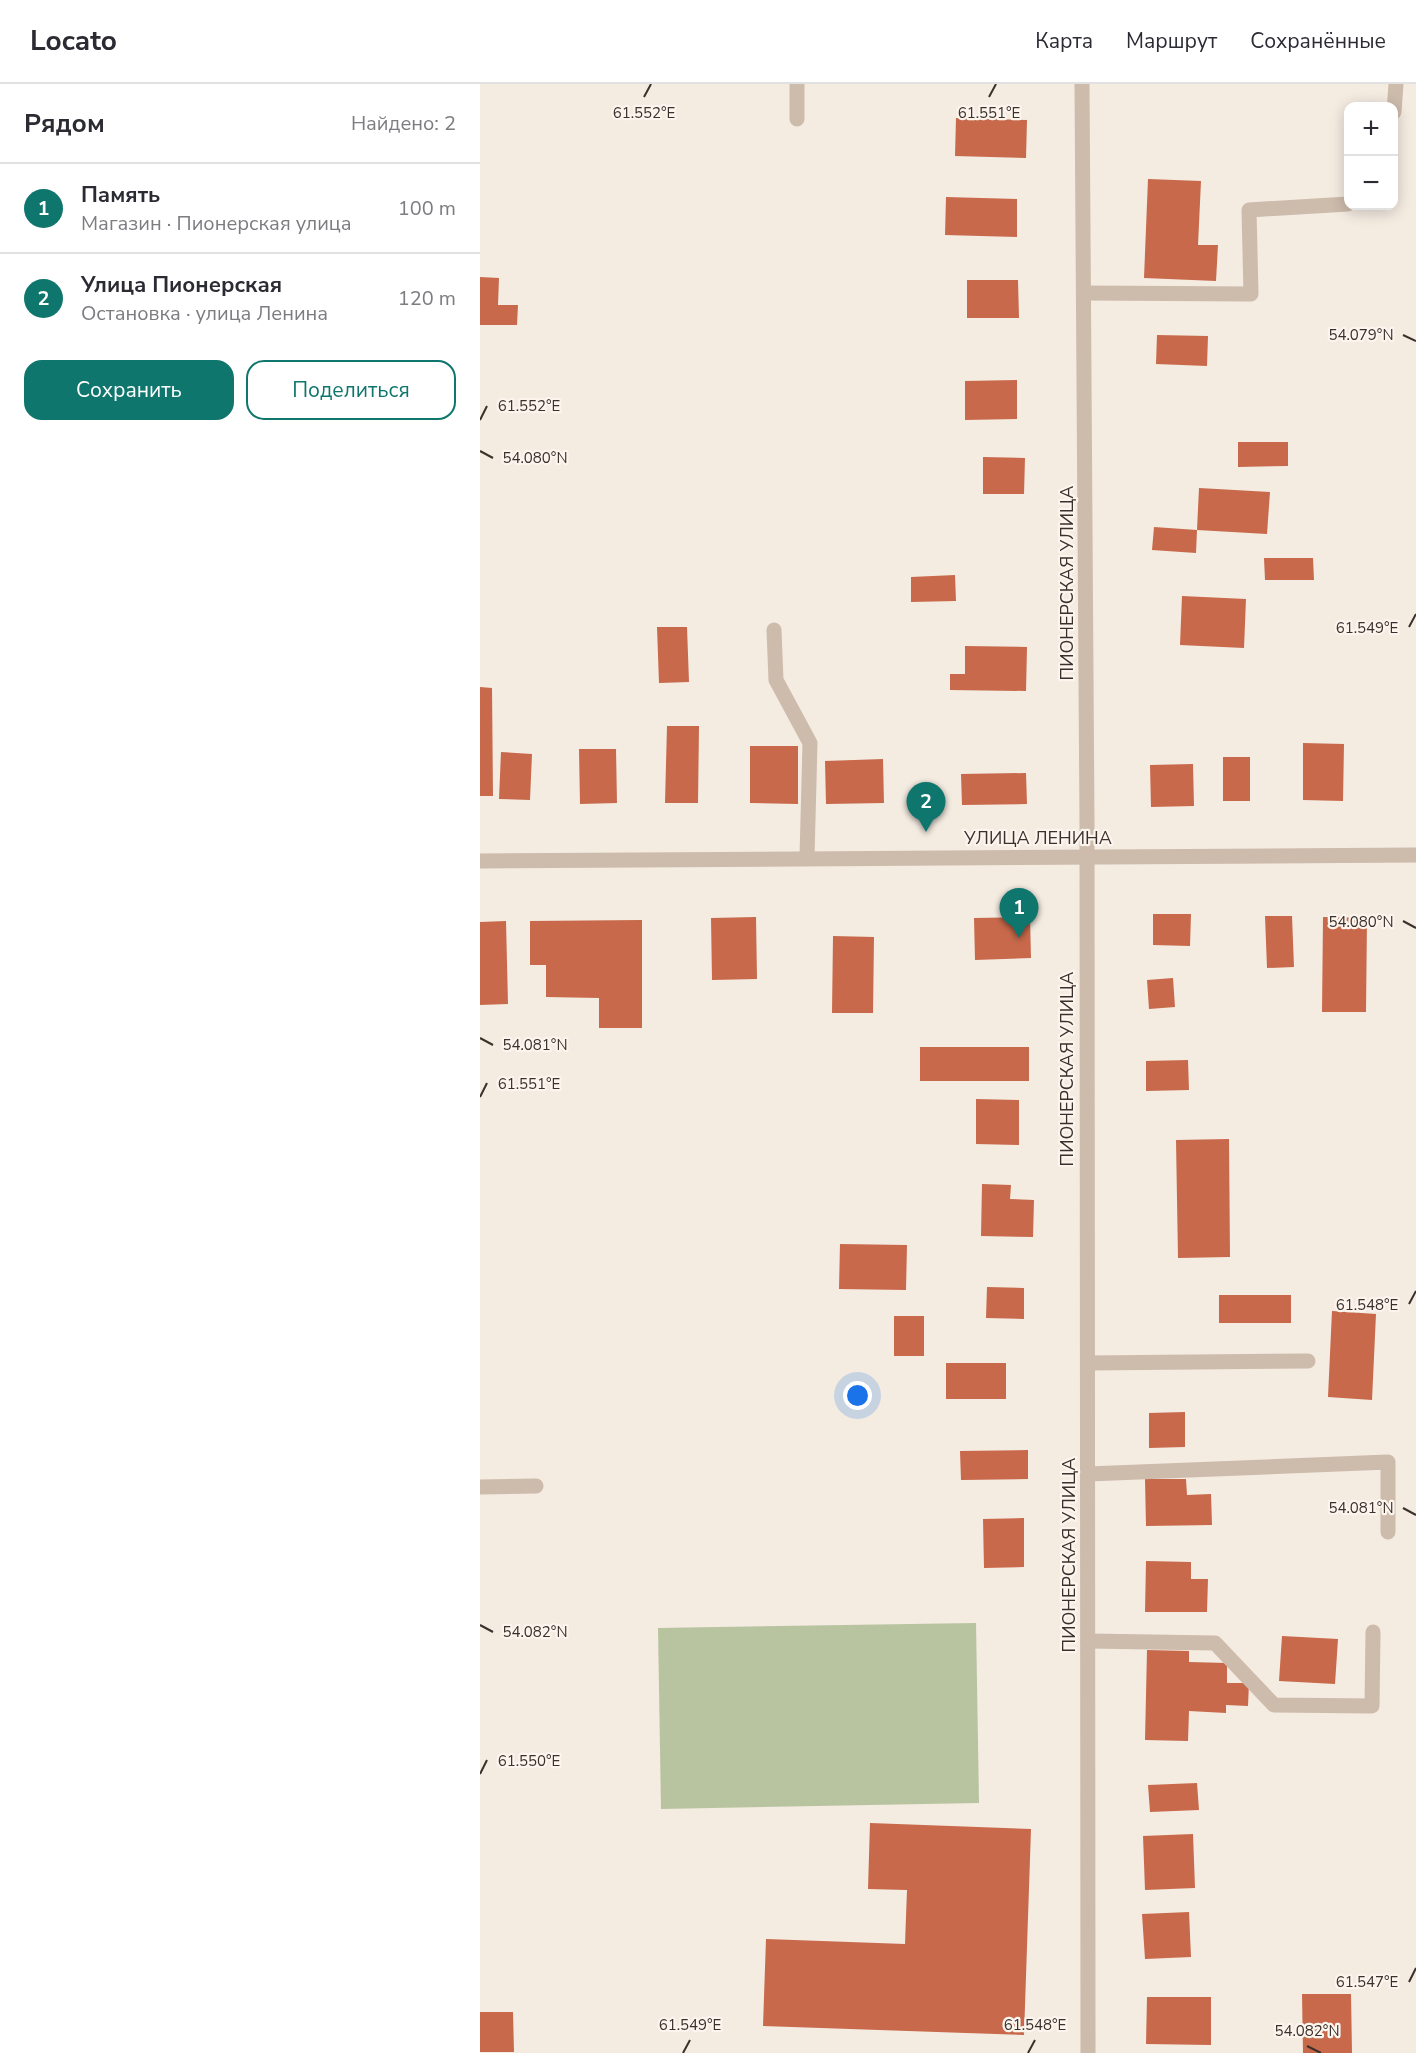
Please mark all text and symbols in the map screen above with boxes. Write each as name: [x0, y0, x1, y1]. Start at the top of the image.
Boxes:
text: Locato: [30, 22, 117, 60]
text: Карта: [1035, 27, 1093, 55]
text: Маршрут: [1126, 27, 1217, 55]
text: Сохранённые: [1250, 27, 1386, 55]
map controls: [1344, 102, 1398, 210]
button: +: [1344, 102, 1398, 156]
text: 61.552°E: [613, 103, 675, 123]
text: 61.551°E: [958, 103, 1020, 123]
text: Рядом: [24, 106, 105, 141]
text: Найдено: 2: [351, 110, 456, 137]
button: −: [1344, 156, 1398, 210]
text: Память: [81, 180, 160, 210]
text: 1: [38, 195, 50, 222]
text: 100 m: [398, 195, 456, 222]
text: Магазин · Пионерская улица: [81, 210, 352, 237]
text: Улица Пионерская: [81, 270, 282, 300]
text: 2: [38, 285, 50, 312]
text: 120 m: [398, 285, 456, 312]
text: Остановка · улица Ленина: [81, 300, 328, 327]
text: 54.079°N: [1328, 325, 1394, 345]
button: Сохранить: [24, 360, 234, 420]
button: Поделиться: [246, 360, 456, 420]
text: 61.552°E: [498, 396, 560, 416]
text: 54.080°N: [502, 448, 568, 468]
street label: ПИОНЕРСКАЯ УЛИЦА: [1055, 486, 1079, 680]
text: 61.549°E: [1336, 618, 1398, 638]
pin: 2: [906, 782, 946, 832]
street label: УЛИЦА ЛЕНИНА: [963, 826, 1112, 850]
pin: 1: [1000, 888, 1038, 938]
text: 54.080°N: [1328, 912, 1394, 932]
street label: ПИОНЕРСКАЯ УЛИЦА: [1055, 972, 1079, 1166]
text: 54.081°N: [502, 1035, 568, 1055]
text: 61.551°E: [498, 1074, 560, 1094]
text: 61.548°E: [1336, 1295, 1398, 1315]
your location: [843, 1381, 872, 1410]
street label: ПИОНЕРСКАЯ УЛИЦА: [1057, 1458, 1081, 1652]
text: 54.081°N: [1328, 1498, 1394, 1518]
text: 54.082°N: [502, 1622, 568, 1642]
text: 61.550°E: [498, 1751, 560, 1771]
text: 61.547°E: [1336, 1972, 1398, 1992]
text: 61.549°E: [659, 2015, 721, 2035]
text: 61.548°E: [1004, 2015, 1066, 2035]
text: 54.082°N: [1274, 2021, 1340, 2041]

